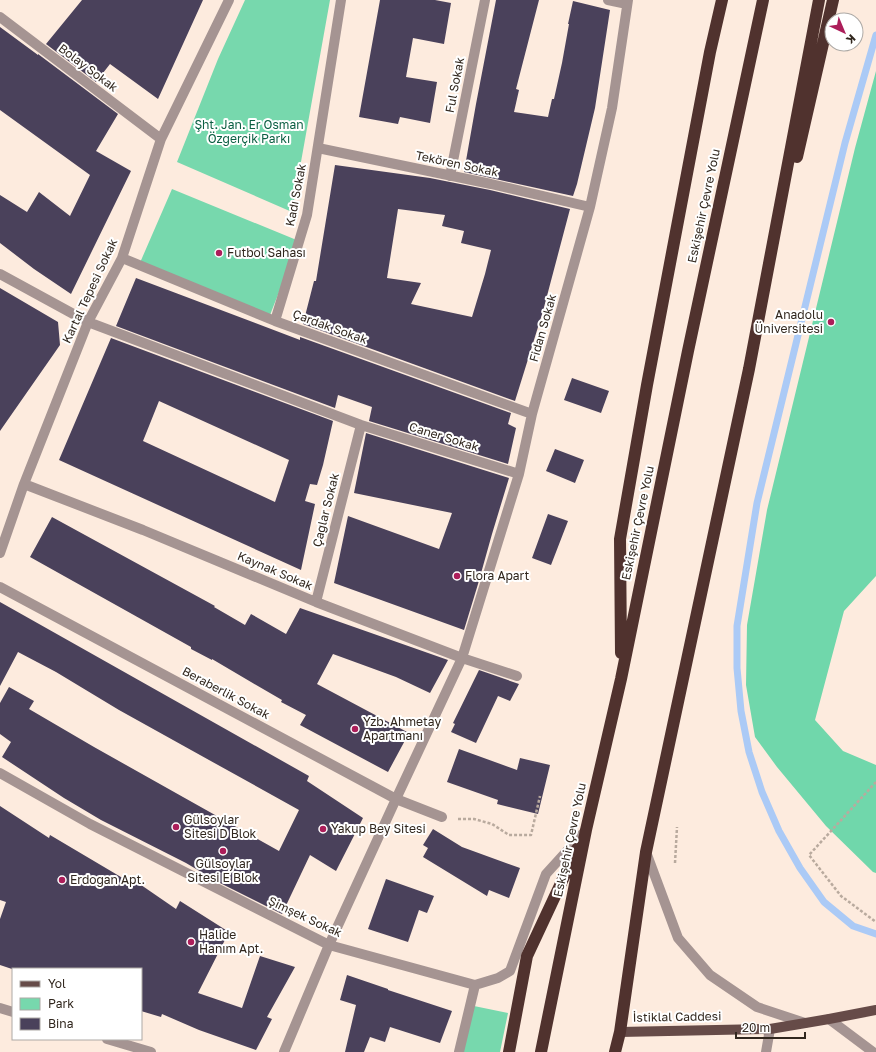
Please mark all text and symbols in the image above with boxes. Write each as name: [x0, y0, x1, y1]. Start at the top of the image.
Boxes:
north arrow: [824, 12, 864, 52]
text: K: [844, 32, 859, 47]
street label: Bolay Sokak: [56, 40, 121, 95]
street label: Ful Sokak: [442, 56, 467, 114]
park label: Şht. Jan. Er Osman Özgerçik Parkı: [194, 117, 304, 146]
street label: Tekören Sokak: [414, 147, 500, 180]
street label: Eskişehir Çevre Yolu: [684, 147, 723, 264]
street label: Kadı Sokak: [282, 162, 309, 228]
street label: Kartal Tepesi Sokak: [59, 236, 120, 345]
place label: Futbol Sahası: [227, 245, 306, 260]
marker: Futbol Sahası: [214, 248, 224, 258]
street label: Fidan Sokak: [526, 292, 559, 364]
street label: Çardak Sokak: [291, 306, 370, 347]
place label: Anadolu Üniversitesi: [755, 307, 823, 336]
marker: Anadolu Üniversitesi: [826, 317, 836, 327]
street label: Caner Sokak: [407, 419, 481, 454]
street label: Eskişehir Çevre Yolu: [618, 464, 657, 581]
street label: Çağlar Sokak: [309, 471, 342, 548]
street label: Kaynak Sokak: [235, 548, 315, 593]
place label: Flora Apart: [465, 568, 530, 583]
marker: Flora Apart: [452, 571, 462, 581]
street label: Beraberlik Sokak: [180, 663, 273, 722]
place label: Yzb. Ahmetay Apartmanı: [363, 714, 441, 743]
marker: Yzb. Ahmetay Apartmanı: [350, 724, 360, 734]
street label: Eskişehir Çevre Yolu: [550, 781, 589, 898]
place label: Gülsoylar Sitesi D Blok: [184, 812, 257, 841]
place label: Yakup Bey Sitesi: [331, 821, 426, 836]
marker: Gülsoylar Sitesi D Blok: [171, 822, 181, 832]
marker: Yakup Bey Sitesi: [318, 824, 328, 834]
marker: Gülsoylar Sitesi E Blok: [218, 846, 228, 856]
place label: Gülsoylar Sitesi E Blok: [187, 856, 259, 885]
place label: Erdoğan Apt.: [70, 872, 145, 887]
marker: Erdoğan Apt.: [57, 875, 67, 885]
street label: Şimşek Sokak: [266, 893, 345, 940]
place label: Halide Hanım Apt.: [199, 927, 263, 956]
marker: Halide Hanım Apt.: [186, 937, 196, 947]
legend: [12, 968, 142, 1040]
text: Yol: [48, 976, 66, 991]
text: Park: [48, 996, 74, 1011]
street label: İstiklal Caddesi: [633, 1008, 721, 1025]
scale bar: [736, 1014, 805, 1040]
text: Bina: [48, 1016, 73, 1031]
text: 20 m: [742, 1020, 770, 1035]

